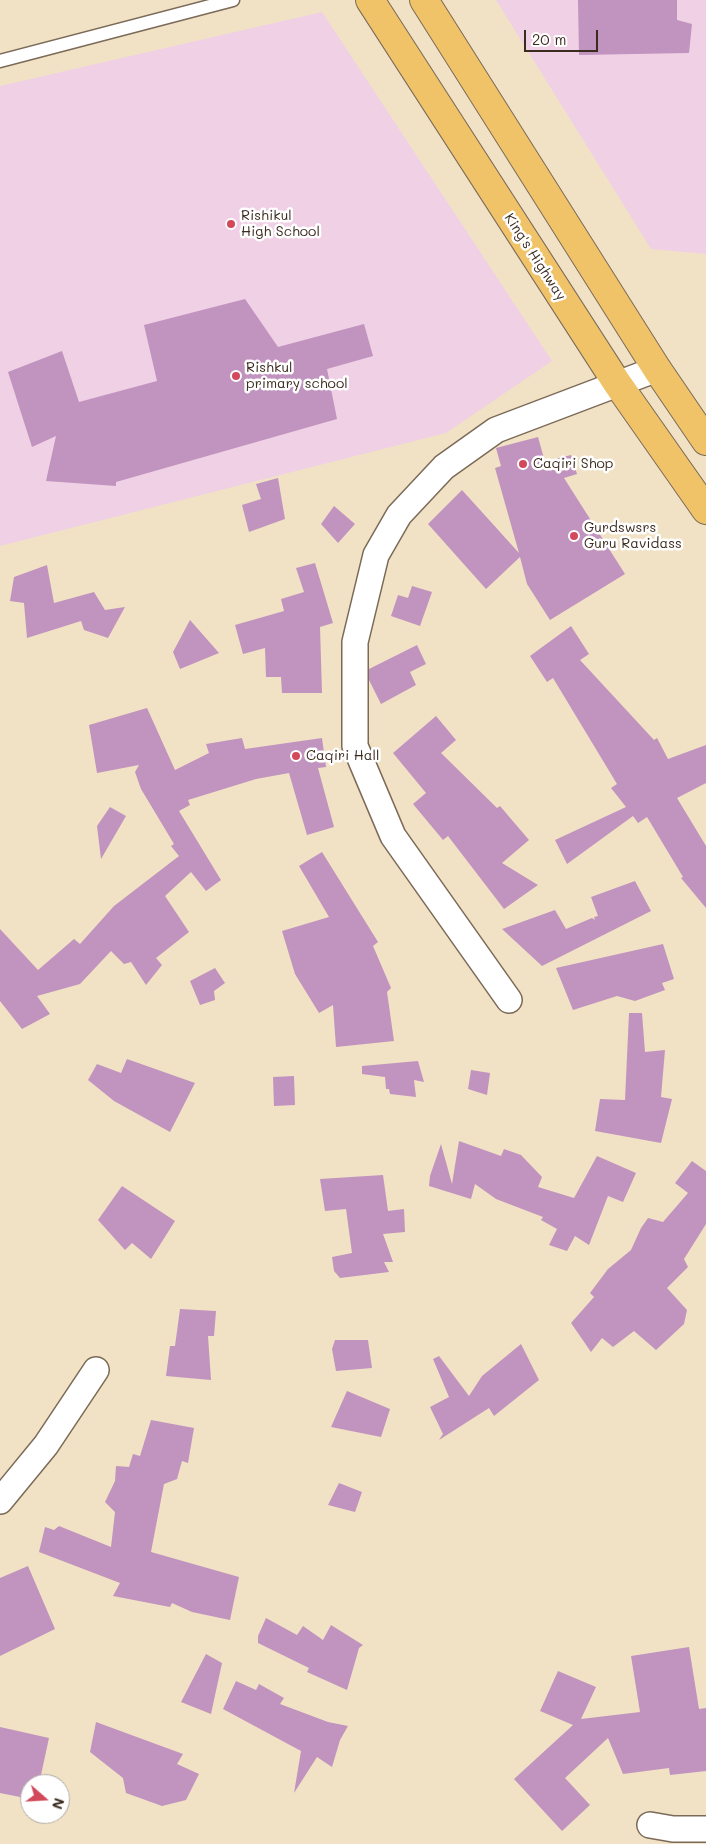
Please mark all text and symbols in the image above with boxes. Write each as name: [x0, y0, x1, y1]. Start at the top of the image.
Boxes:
scale bar: [526, 20, 600, 52]
text: 20 m: [532, 29, 566, 49]
place label: Rishikul High School: [241, 208, 320, 240]
street label: King's Highway: [501, 210, 569, 304]
marker: Rishikul High School: [225, 218, 237, 230]
place label: Rishkul primary school: [246, 360, 348, 392]
marker: Rishkul primary school: [230, 370, 242, 382]
place label: Caqiri Shop: [533, 456, 613, 472]
marker: Caqiri Shop: [517, 458, 529, 470]
place label: Gurdswsrs Guru Ravidass: [584, 520, 682, 552]
marker: Gurdswsrs Guru Ravidass: [568, 530, 580, 542]
place label: Caqiri Hall: [306, 748, 379, 764]
marker: Caqiri Hall: [290, 750, 302, 762]
north arrow: [20, 1774, 70, 1824]
text: N: [48, 1796, 69, 1812]

